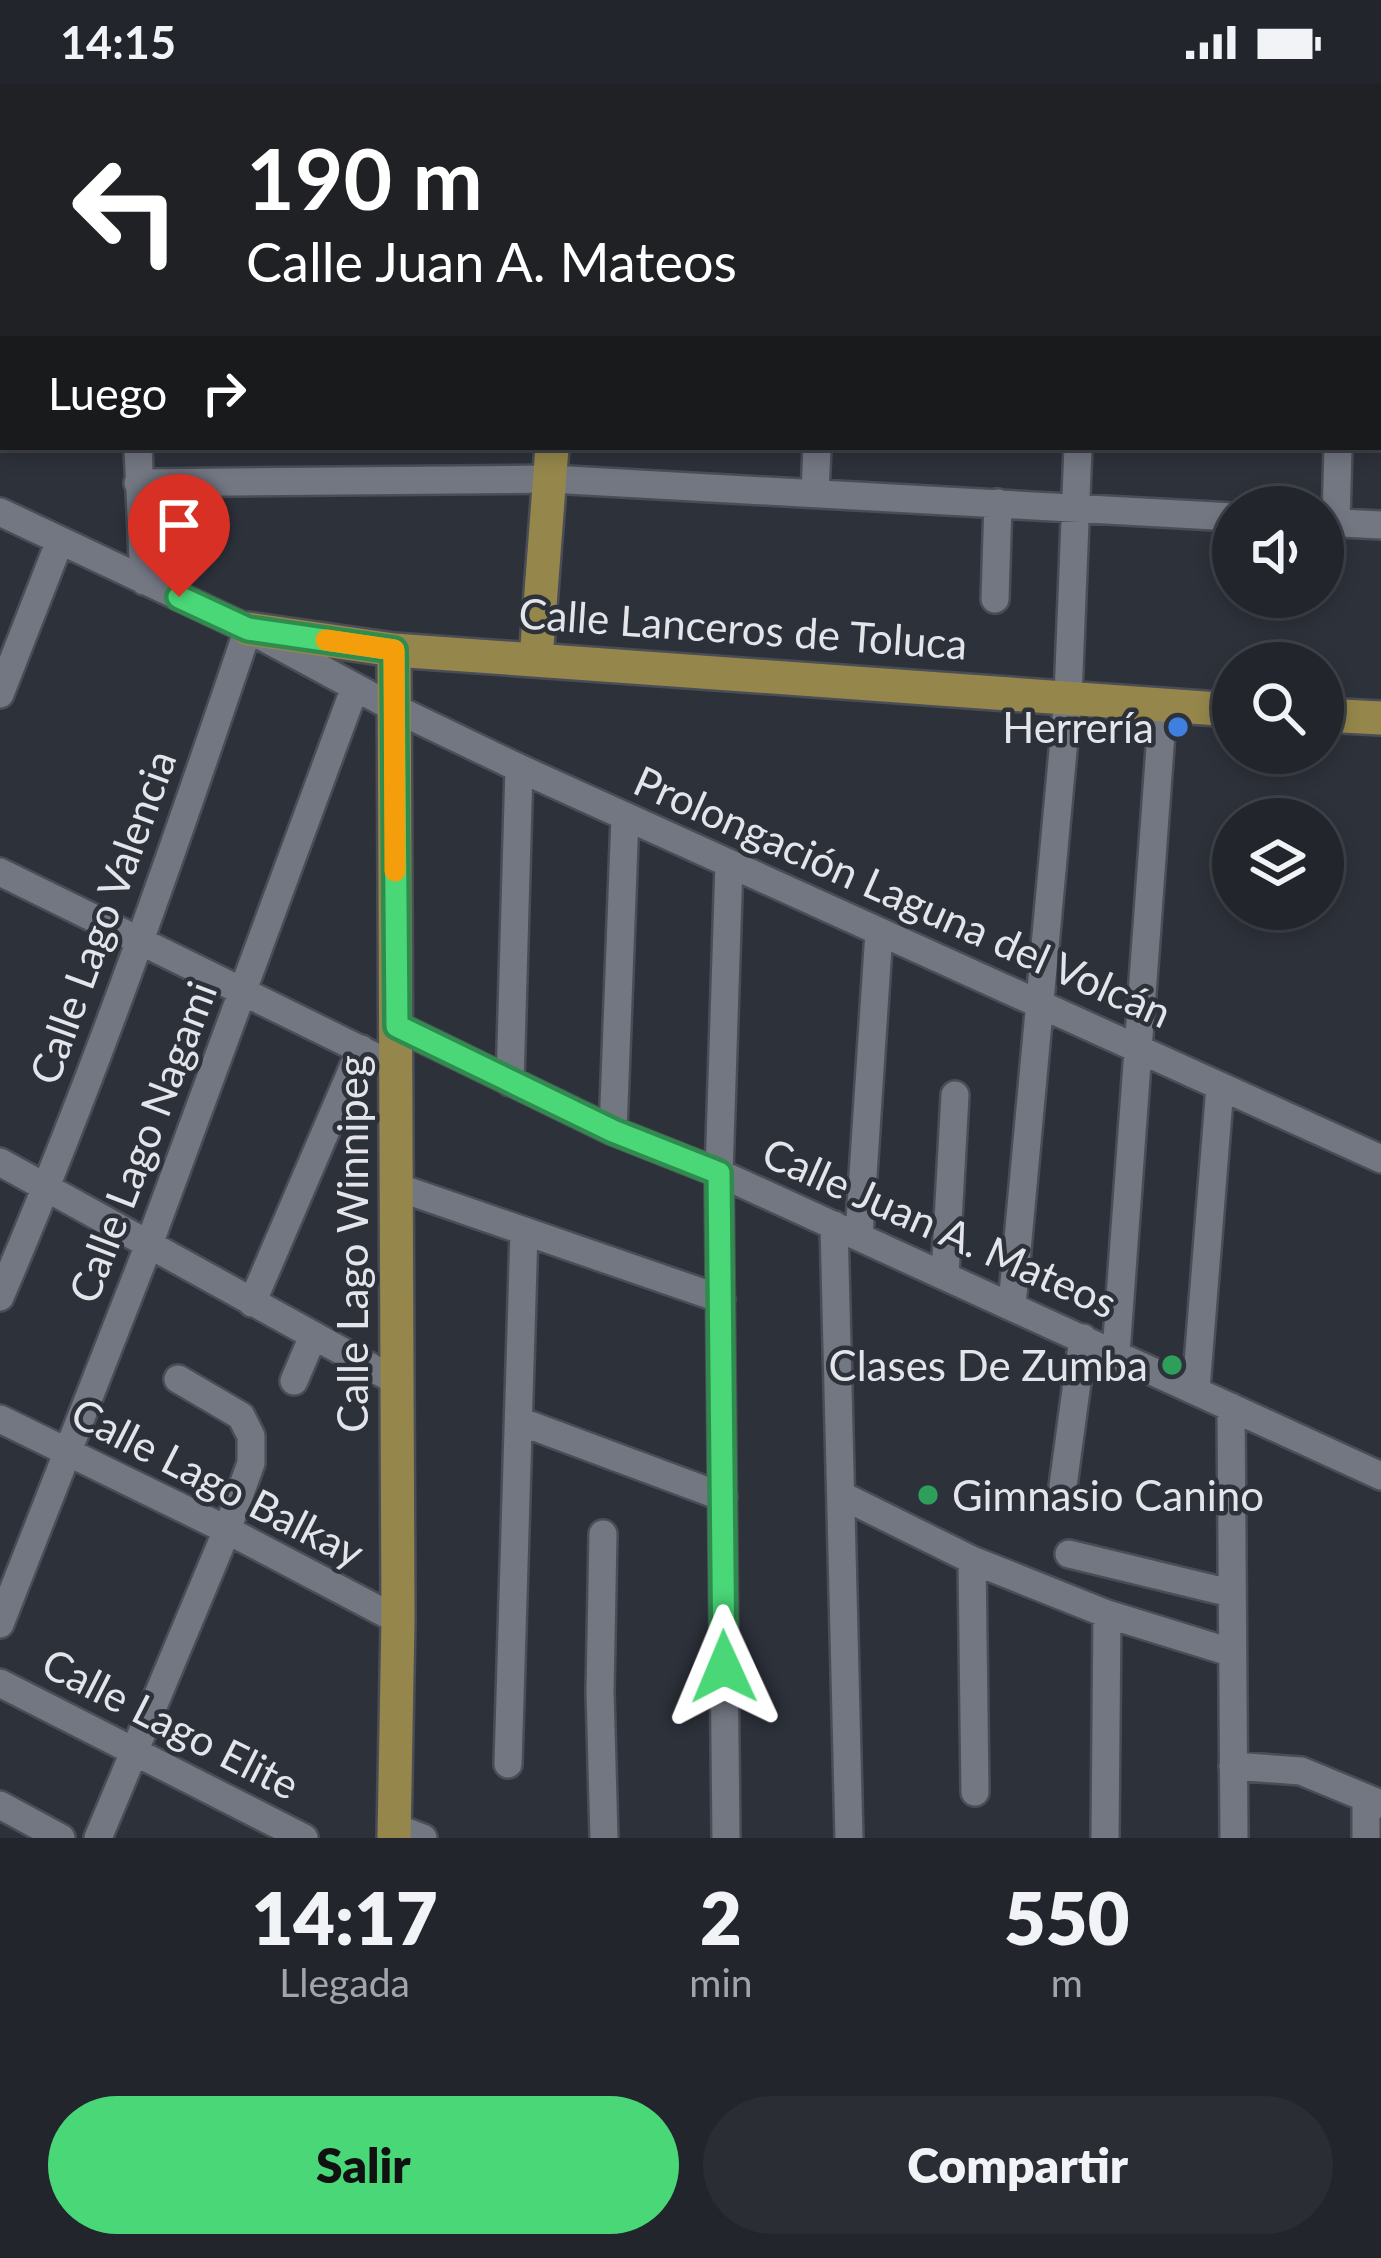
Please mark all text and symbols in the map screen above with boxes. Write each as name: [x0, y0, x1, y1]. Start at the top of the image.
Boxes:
text: 14:15: [60, 15, 176, 69]
text: 190 m: [246, 127, 483, 228]
icon: left: [48, 132, 204, 288]
text: Calle Juan A. Mateos: [246, 229, 737, 294]
icon: right: [191, 360, 257, 426]
text: Luego: [48, 366, 167, 420]
pin: [128, 474, 230, 597]
map controls: [1212, 486, 1344, 930]
button: sound: [1212, 486, 1344, 618]
icon: arrive: [146, 492, 212, 558]
street label: Calle Lanceros de Toluca: [517, 587, 969, 669]
button: search: [1212, 642, 1344, 774]
place label: Herrería: [1002, 702, 1154, 752]
marker: Herrería: [1165, 714, 1191, 740]
street label: Calle Lago Valencia: [18, 743, 186, 1091]
street label: Prolongación Laguna del Volcán: [627, 755, 1179, 1037]
button: layers: [1212, 798, 1344, 930]
street label: Calle Lago Nagami: [58, 974, 226, 1310]
street label: Calle Lago Winnipeg: [327, 1055, 377, 1433]
street label: Calle Juan A. Mateos: [755, 1126, 1125, 1328]
place label: Clases De Zumba: [829, 1340, 1148, 1390]
marker: Clases De Zumba: [1159, 1352, 1185, 1378]
street label: Calle Lago Balkay: [64, 1387, 373, 1577]
place label: Gimnasio Canino: [952, 1470, 1264, 1520]
marker: Gimnasio Canino: [915, 1482, 941, 1508]
position arrow: [661, 1604, 787, 1730]
street label: Calle Lago Elite: [34, 1637, 308, 1809]
text: 14:17: [252, 1874, 438, 1960]
text: 2: [700, 1874, 742, 1960]
text: 550: [1004, 1874, 1129, 1960]
text: Llegada: [279, 1959, 410, 2005]
text: min: [689, 1959, 753, 2005]
text: m: [1051, 1959, 1083, 2005]
button: Salir: [48, 2096, 679, 2234]
button: Compartir: [703, 2096, 1333, 2234]

